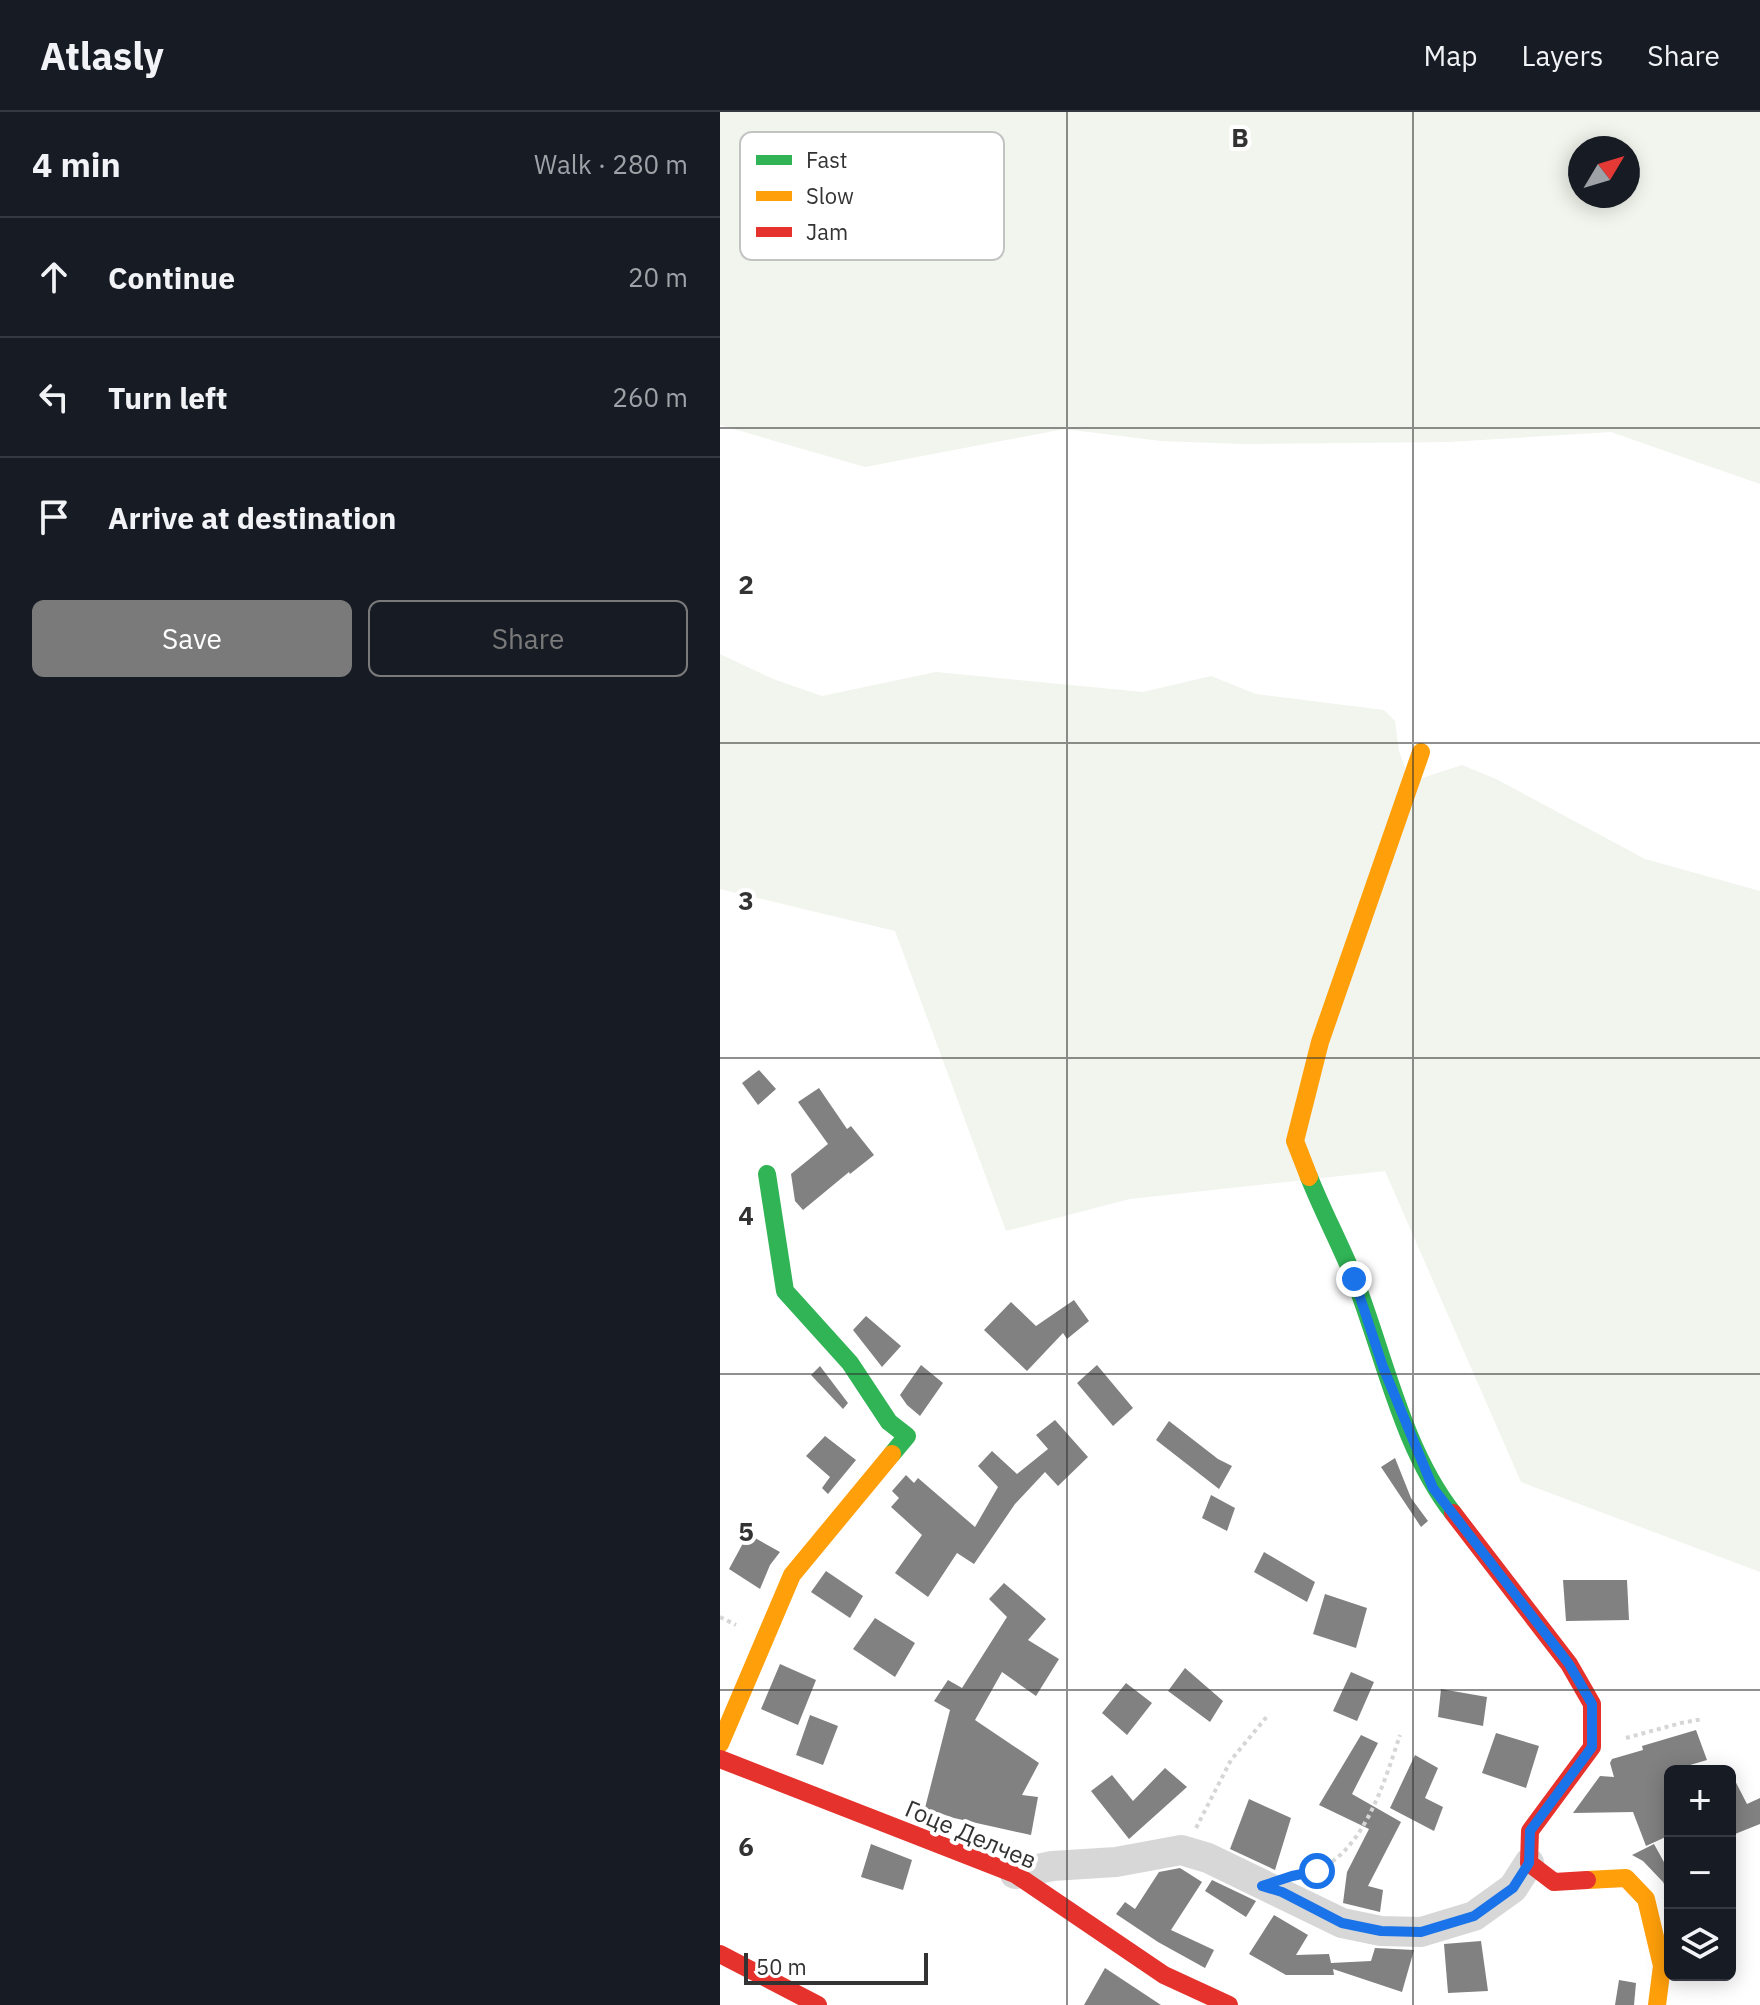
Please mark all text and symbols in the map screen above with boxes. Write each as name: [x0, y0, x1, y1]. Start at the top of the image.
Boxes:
text: Atlasly: [40, 31, 164, 80]
text: Map: [1423, 37, 1477, 74]
text: Layers: [1521, 37, 1603, 74]
text: Share: [1647, 37, 1720, 74]
text: B: [1231, 120, 1249, 154]
legend: [740, 132, 1004, 260]
north arrow: [1568, 136, 1640, 208]
text: 4 min: [32, 142, 121, 186]
text: Fast: [806, 145, 847, 174]
text: Walk · 280 m: [534, 147, 688, 181]
text: Slow: [806, 181, 854, 210]
text: Jam: [806, 217, 848, 246]
icon: ahead: [32, 255, 76, 299]
text: Continue: [108, 258, 235, 297]
text: 20 m: [628, 260, 688, 294]
icon: left: [32, 375, 76, 419]
text: Turn left: [108, 378, 227, 417]
text: 260 m: [612, 380, 688, 414]
icon: arrive: [32, 495, 76, 539]
text: Arrive at destination: [108, 498, 396, 537]
text: 2: [738, 567, 754, 601]
button: Save: [32, 600, 352, 677]
button: Share: [368, 600, 688, 677]
text: 3: [738, 883, 754, 917]
text: 4: [738, 1198, 754, 1232]
route end: [1336, 1261, 1372, 1297]
text: 5: [738, 1514, 754, 1548]
map controls: [1664, 1765, 1736, 1981]
button: +: [1664, 1765, 1736, 1837]
street label: Гоце Делчев: [900, 1792, 1042, 1876]
text: 6: [738, 1829, 754, 1863]
button: −: [1664, 1837, 1736, 1909]
route start: [1299, 1853, 1335, 1889]
button: layers: [1664, 1909, 1736, 1981]
scale bar: [744, 1949, 928, 1985]
text: 50 m: [756, 1952, 807, 1981]

